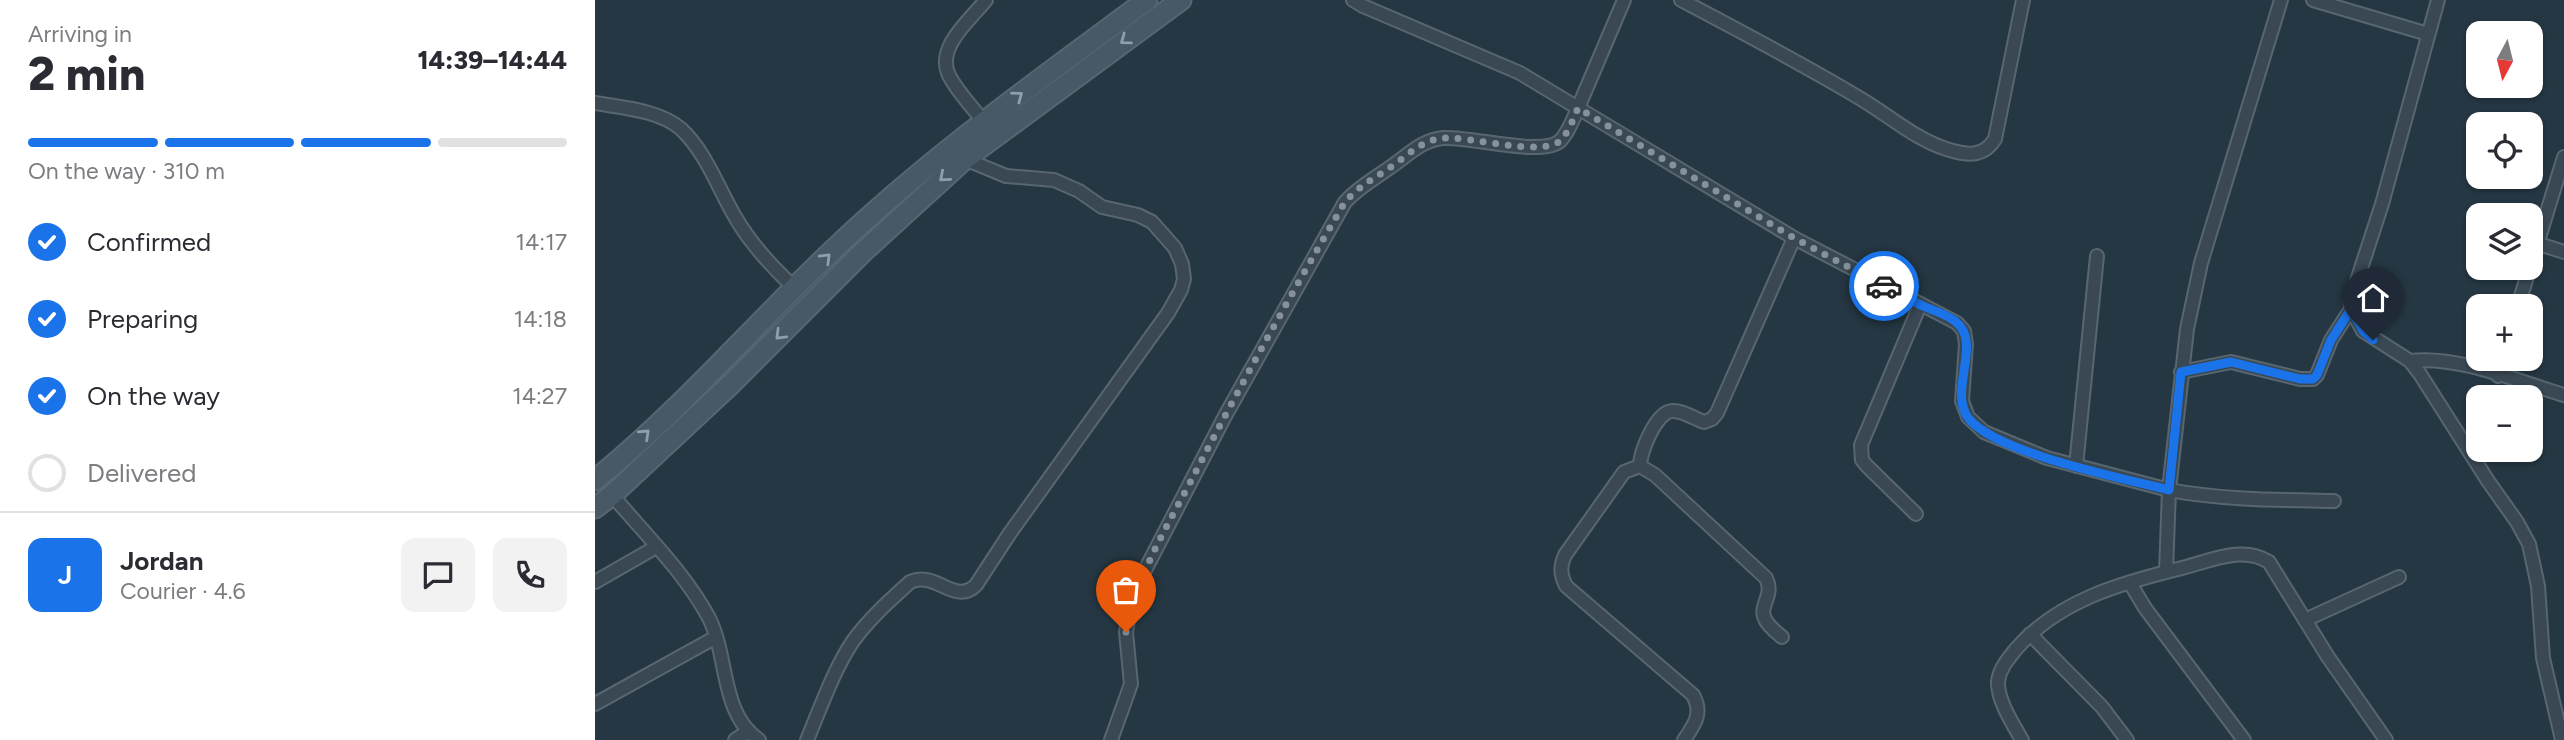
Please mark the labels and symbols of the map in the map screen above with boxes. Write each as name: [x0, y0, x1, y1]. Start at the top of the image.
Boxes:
north arrow: [2466, 21, 2543, 98]
one-way arrow: [1120, 32, 1133, 44]
one-way arrow: [1010, 91, 1023, 104]
one-way arrow: [939, 169, 952, 181]
courier: [1849, 251, 1919, 321]
one-way arrow: [817, 253, 830, 266]
pin: [2343, 268, 2403, 340]
one-way arrow: [776, 327, 789, 340]
one-way arrow: [637, 430, 650, 442]
pin: [1096, 560, 1156, 632]

